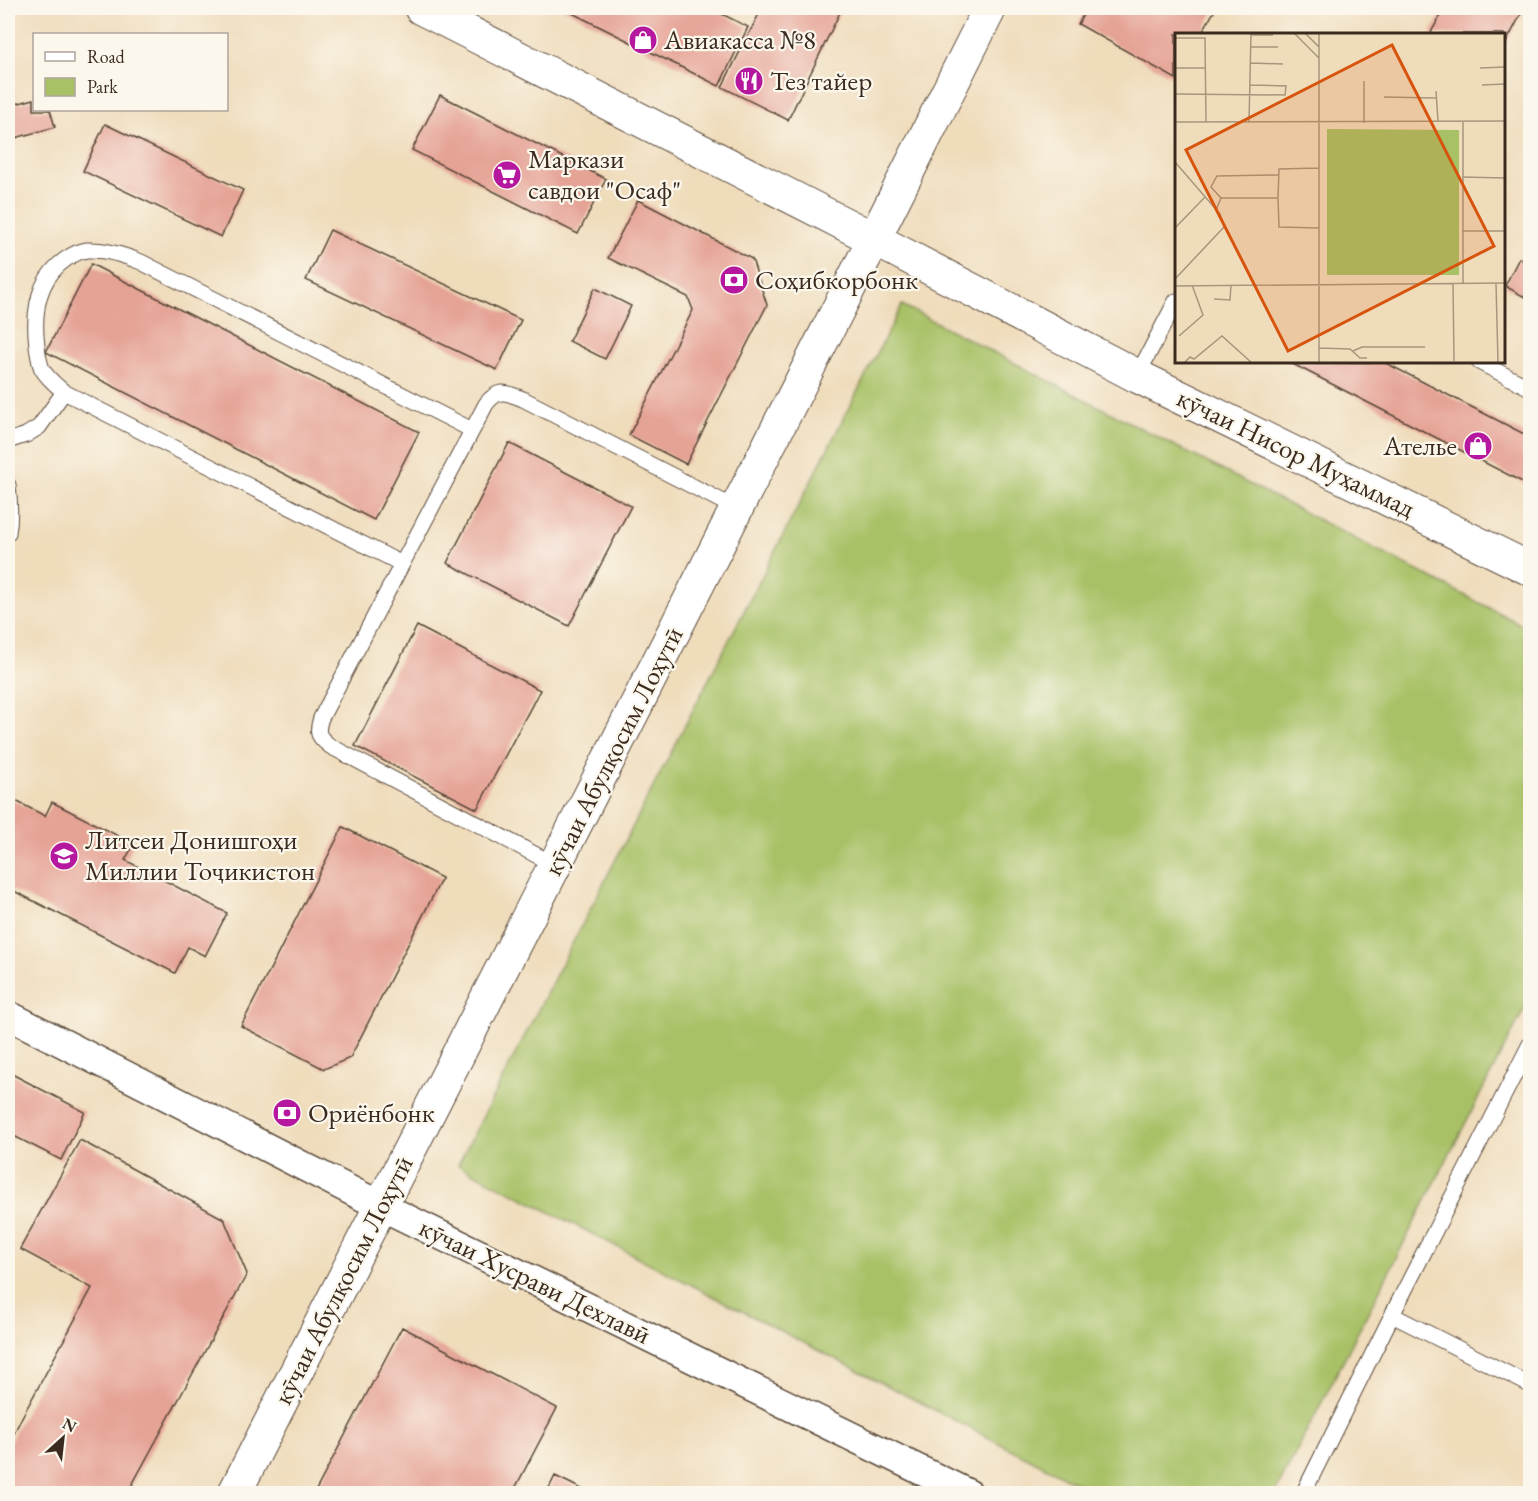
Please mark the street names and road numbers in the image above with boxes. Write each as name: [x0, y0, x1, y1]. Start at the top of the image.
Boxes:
street label: кӯчаи Нисор Муҳаммад: [1171, 380, 1421, 525]
street label: кӯчаи Абулқосим Лоҳутӣ: [535, 620, 691, 881]
street label: кӯчаи Абулқосим Лоҳутӣ: [265, 1149, 421, 1410]
street label: кӯчаи Хусрави Дехлавӣ: [414, 1209, 657, 1352]

